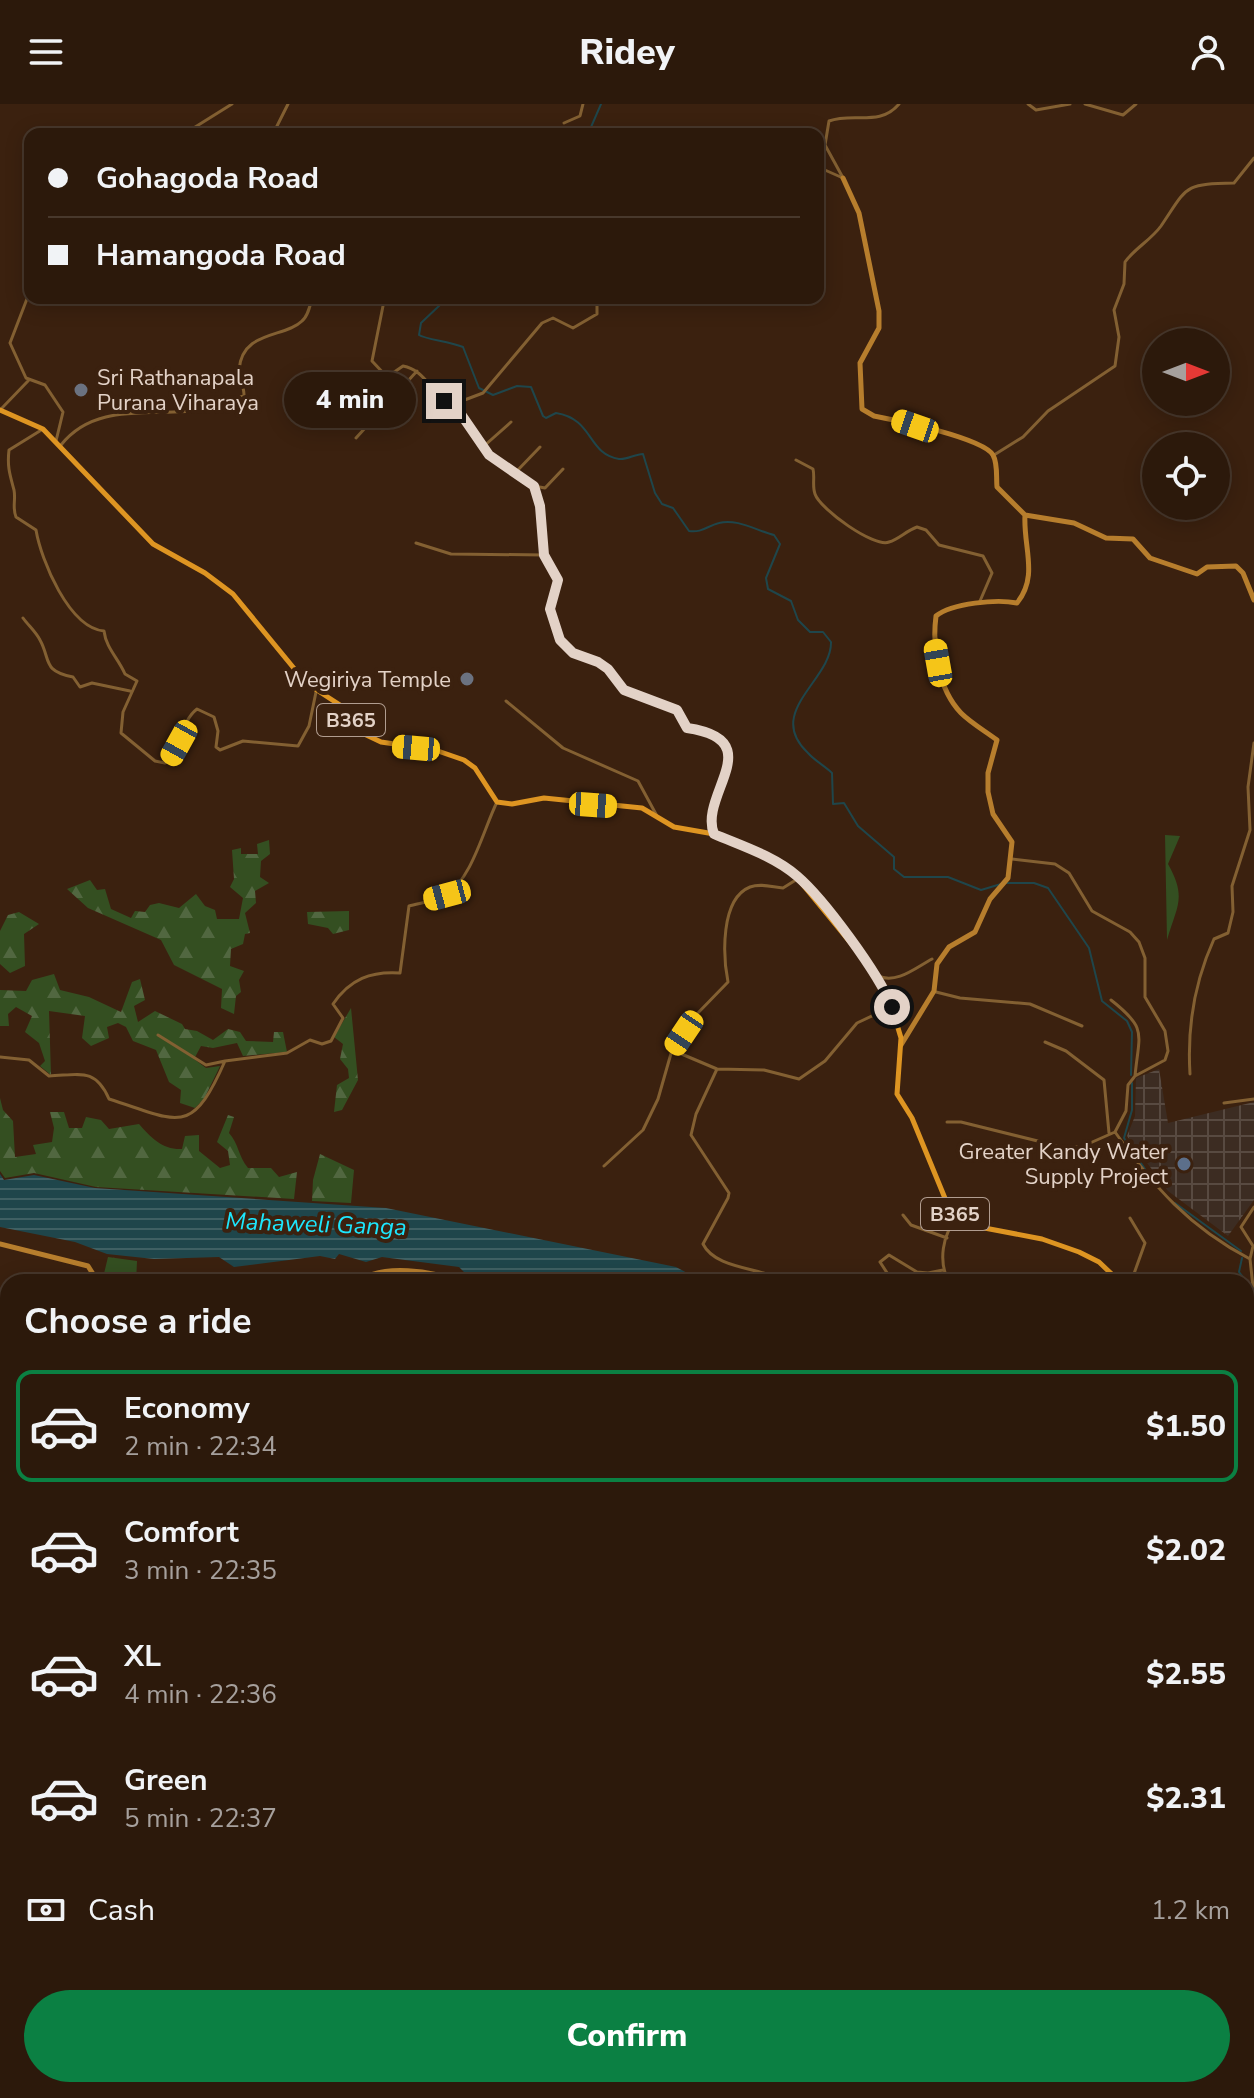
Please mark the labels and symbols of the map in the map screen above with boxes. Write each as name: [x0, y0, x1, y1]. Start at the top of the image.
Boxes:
north arrow: [1142, 328, 1230, 416]
place label: Sri Rathanapala Purana Viharaya: [97, 363, 259, 418]
callout: 4 min: [284, 373, 416, 429]
marker: Sri Rathanapala Purana Viharaya: [72, 381, 90, 399]
route end: [426, 383, 462, 419]
car: [888, 407, 942, 445]
car: [922, 637, 954, 689]
place label: Wegiriya Temple: [284, 665, 451, 695]
marker: Wegiriya Temple: [458, 670, 476, 688]
road number: B365: [317, 704, 385, 736]
car: [157, 716, 201, 770]
car: [391, 734, 441, 762]
car: [568, 791, 618, 819]
car: [421, 877, 473, 913]
route start: [874, 989, 910, 1025]
car: [661, 1006, 707, 1060]
place label: Greater Kandy Water Supply Project: [959, 1137, 1168, 1192]
marker: Greater Kandy Water Supply Project: [1175, 1155, 1193, 1173]
road number: B365: [921, 1198, 989, 1230]
water label: Mahaweli Ganga: [225, 1205, 407, 1243]

